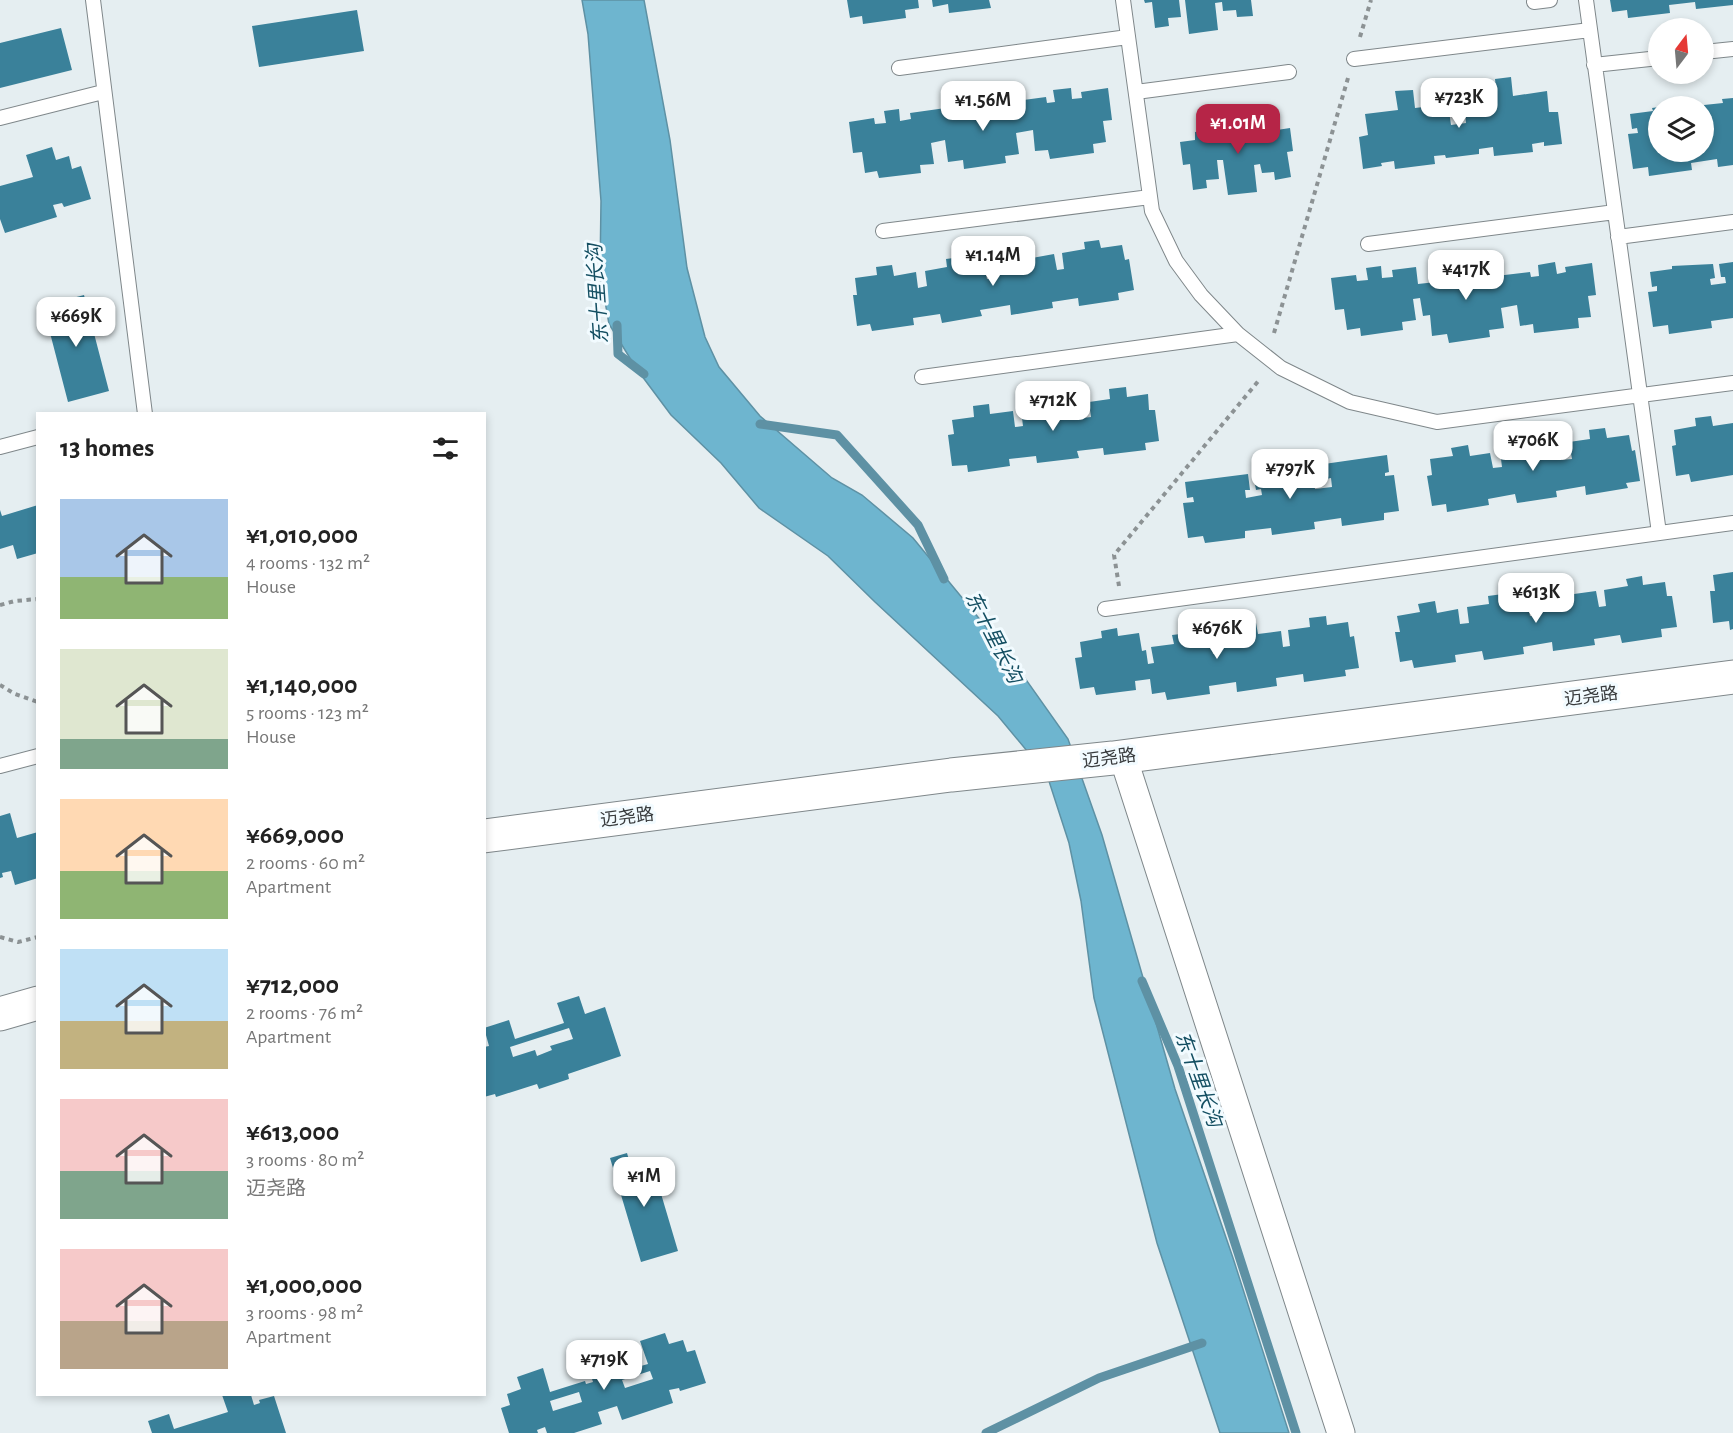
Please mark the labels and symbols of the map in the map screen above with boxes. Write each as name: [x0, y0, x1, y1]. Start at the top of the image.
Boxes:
north arrow: [1648, 18, 1714, 84]
pin: ¥723K: [1417, 78, 1501, 129]
pin: ¥1.56M: [934, 81, 1032, 132]
pin: ¥1.01M: [1189, 104, 1287, 155]
pin: ¥1.14M: [944, 236, 1042, 287]
water label: 东十里长沟: [583, 241, 611, 345]
pin: ¥417K: [1424, 250, 1508, 301]
pin: ¥669K: [34, 297, 118, 348]
pin: ¥712K: [1011, 381, 1095, 432]
pin: ¥706K: [1491, 421, 1575, 472]
pin: ¥797K: [1248, 449, 1332, 500]
pin: ¥613K: [1494, 573, 1578, 624]
water label: 东十里长沟: [961, 588, 1027, 688]
pin: ¥676K: [1175, 609, 1259, 660]
street label: 迈尧路: [1563, 683, 1619, 709]
street label: 迈尧路: [1081, 745, 1137, 771]
street label: 迈尧路: [599, 804, 655, 830]
water label: 东十里长沟: [1172, 1029, 1226, 1132]
pin: ¥1M: [615, 1157, 673, 1208]
pin: ¥719K: [562, 1340, 646, 1391]

